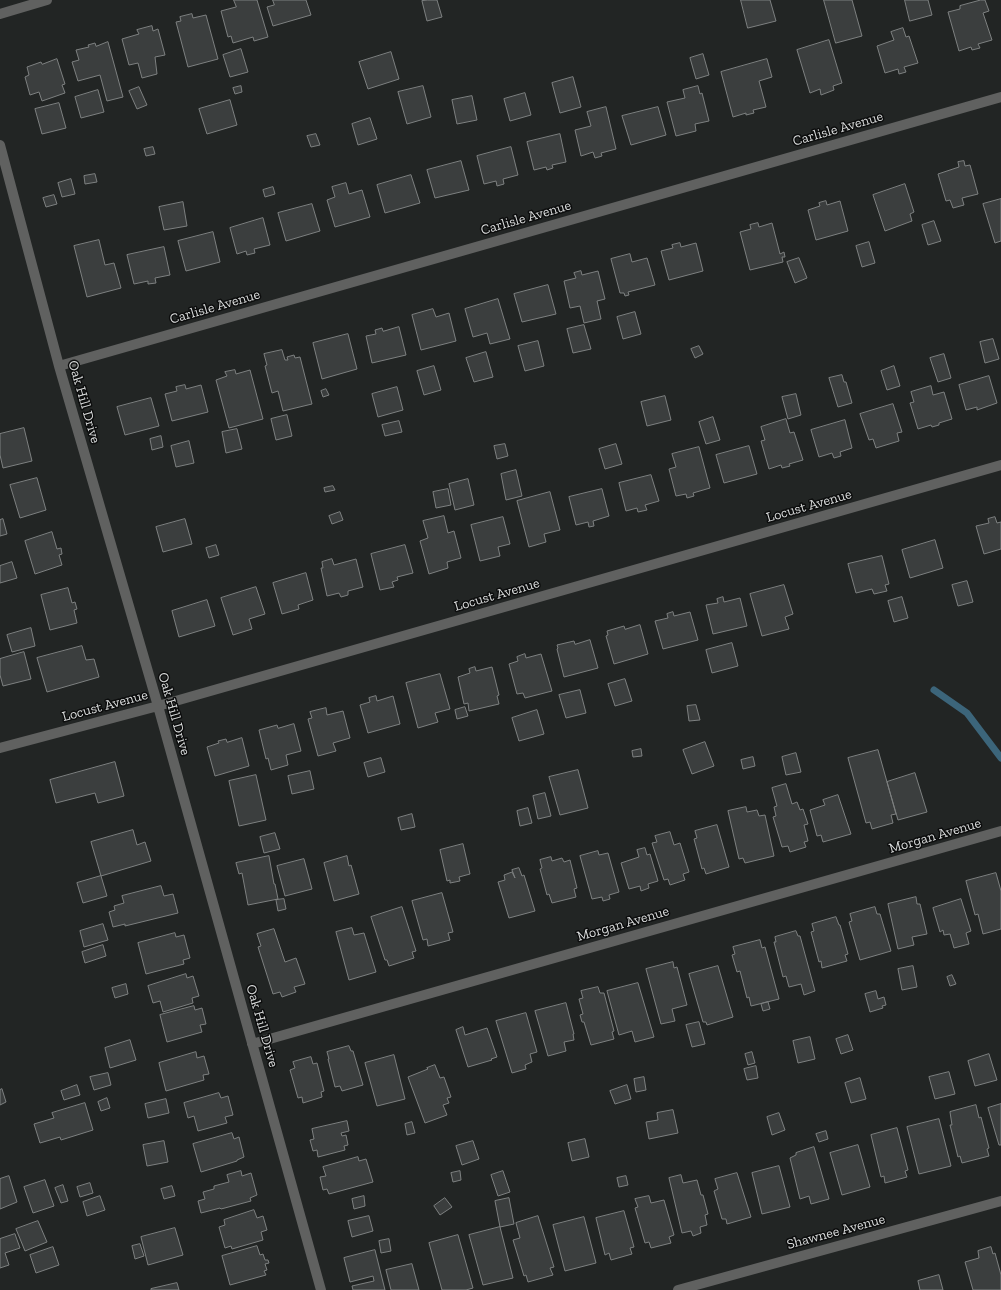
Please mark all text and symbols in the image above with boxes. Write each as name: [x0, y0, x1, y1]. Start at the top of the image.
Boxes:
street label: Carlisle Avenue: [791, 108, 885, 150]
street label: Carlisle Avenue: [479, 197, 573, 239]
street label: Carlisle Avenue: [168, 286, 262, 328]
street label: Oak Hill Drive: [64, 359, 104, 445]
street label: Locust Avenue: [764, 486, 854, 526]
street label: Locust Avenue: [452, 575, 542, 615]
street label: Oak Hill Drive: [154, 671, 194, 757]
street label: Locust Avenue: [60, 686, 150, 726]
street label: Morgan Avenue: [887, 815, 983, 857]
street label: Morgan Avenue: [575, 903, 671, 945]
street label: Oak Hill Drive: [242, 983, 282, 1069]
street label: Shawnee Avenue: [785, 1211, 887, 1253]

